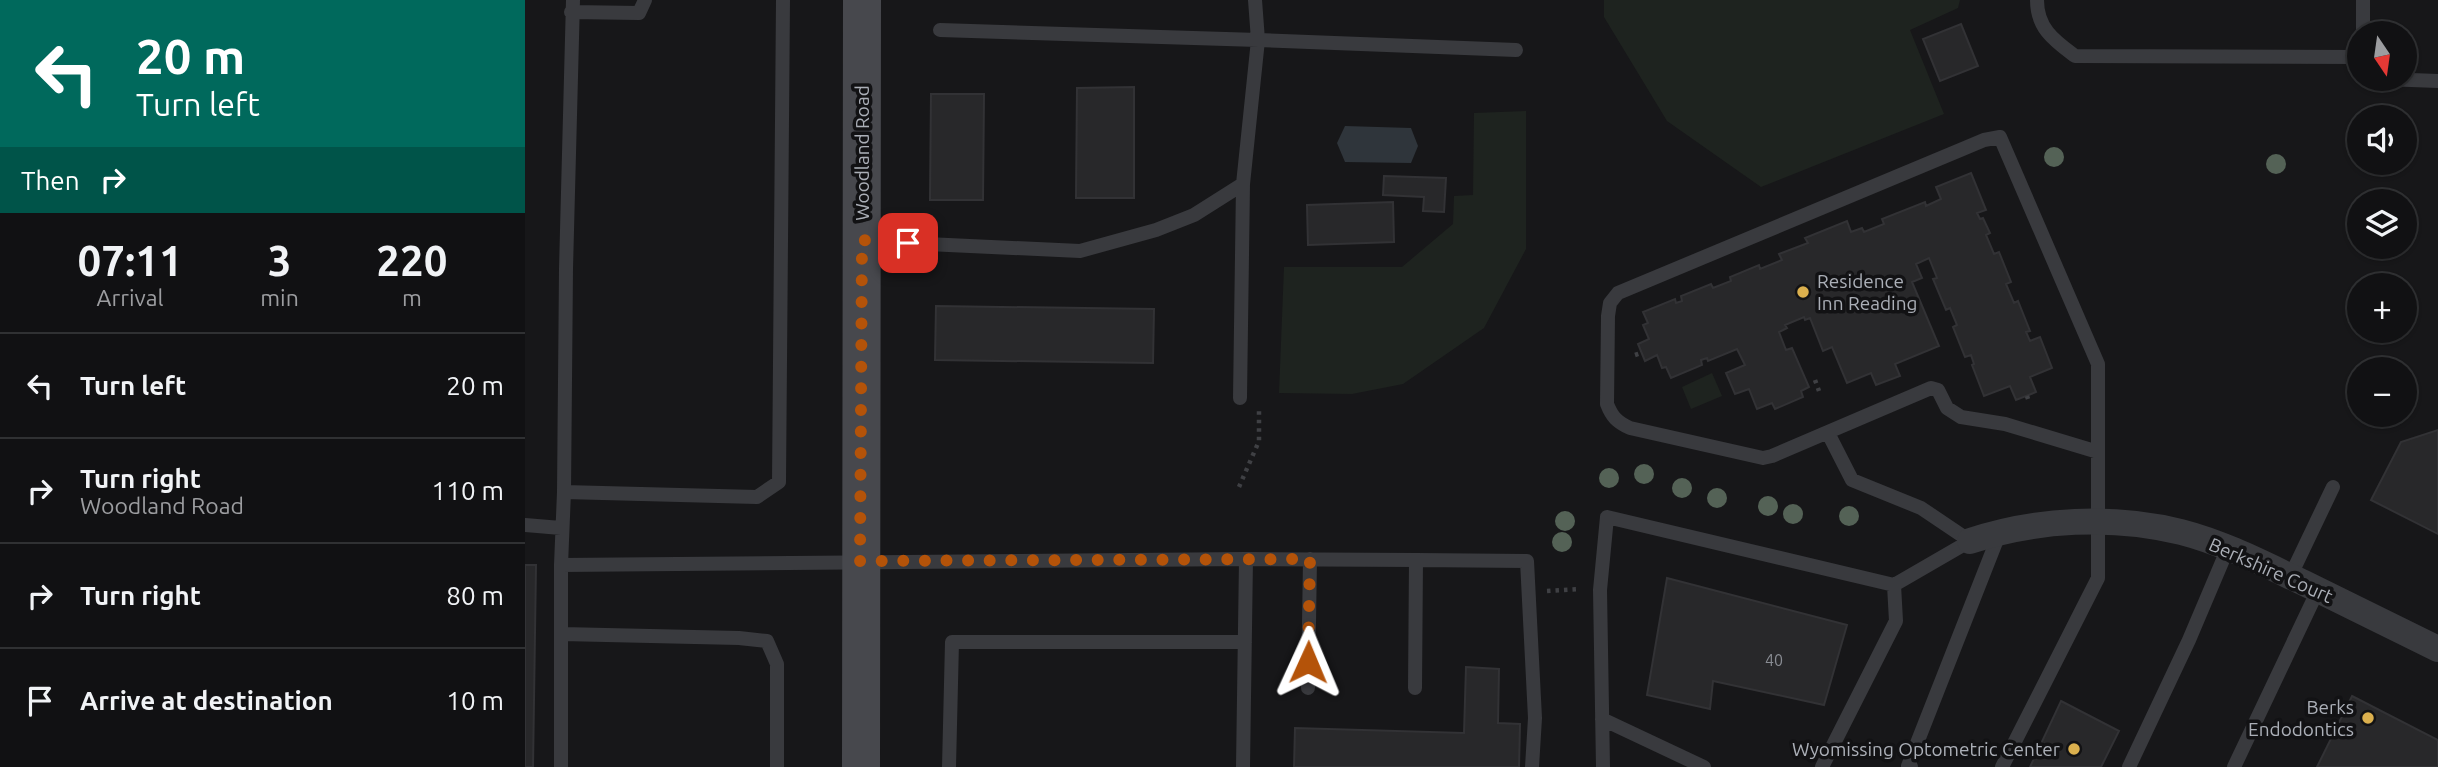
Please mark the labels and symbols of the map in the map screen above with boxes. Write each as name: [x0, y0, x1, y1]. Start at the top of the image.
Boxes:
north arrow: [2347, 21, 2417, 91]
street label: Woodland Road: [851, 85, 873, 221]
pin: [878, 213, 938, 273]
place label: Residence Inn Reading: [1817, 270, 1917, 314]
marker: Residence Inn Reading: [1795, 284, 1811, 300]
street label: Berkshire Court: [2206, 533, 2337, 607]
position arrow: [1271, 625, 1345, 699]
house number: 40: [1765, 651, 1783, 669]
place label: Berks Endodontics: [2248, 696, 2354, 740]
marker: Berks Endodontics: [2360, 710, 2376, 726]
place label: Wyomissing Optometric Center: [1792, 738, 2060, 760]
marker: Wyomissing Optometric Center: [2066, 741, 2082, 757]

